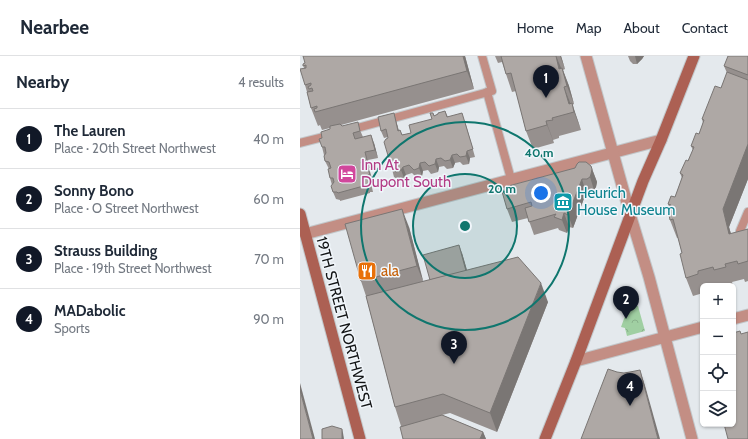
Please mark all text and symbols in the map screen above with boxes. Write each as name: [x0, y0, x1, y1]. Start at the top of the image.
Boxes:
text: Nearbee: [20, 16, 89, 39]
text: Home: [517, 19, 554, 37]
text: Map: [576, 19, 601, 37]
text: About: [623, 19, 660, 37]
text: Contact: [682, 19, 728, 37]
pin: 1: [533, 65, 559, 98]
text: Nearby: [16, 72, 69, 92]
text: 4 results: [238, 74, 284, 90]
text: The Lauren: [54, 122, 126, 140]
text: 1: [27, 131, 31, 147]
text: 40 m: [253, 131, 284, 147]
text: Place · 20th Street Northwest: [54, 140, 216, 156]
text: 40 m: [524, 145, 554, 160]
place label: Inn At Dupont South: [361, 156, 451, 191]
hotel icon: Inn At Dupont South: [336, 163, 358, 185]
text: 20 m: [488, 181, 516, 196]
text: Sonny Bono: [54, 182, 134, 200]
your location: [531, 183, 551, 203]
place label: Heurich House Museum: [577, 184, 676, 219]
text: 2: [26, 191, 32, 207]
text: 60 m: [253, 191, 284, 207]
museum icon: Heurich House Museum: [552, 191, 574, 213]
text: Place · O Street Northwest: [54, 200, 199, 216]
centre of rings: [458, 219, 472, 233]
street label: 19TH STREET NORTHWEST: [312, 235, 376, 411]
text: Strauss Building: [54, 242, 157, 260]
text: 3: [25, 251, 33, 267]
text: 70 m: [254, 251, 284, 267]
text: Place · 19th Street Northwest: [54, 260, 212, 276]
restaurant icon: ala: [356, 260, 378, 282]
place label: ala: [381, 262, 400, 280]
map controls: [700, 283, 736, 427]
button: +: [700, 283, 736, 319]
pin: 2: [613, 286, 639, 319]
text: MADabolic: [54, 302, 126, 320]
text: 4: [25, 311, 33, 327]
text: 90 m: [253, 311, 284, 327]
button: −: [700, 319, 736, 355]
text: Sports: [54, 320, 90, 336]
pin: 3: [441, 331, 467, 364]
button: locate: [700, 355, 736, 391]
pin: 4: [617, 373, 643, 406]
button: layers: [700, 391, 736, 427]

